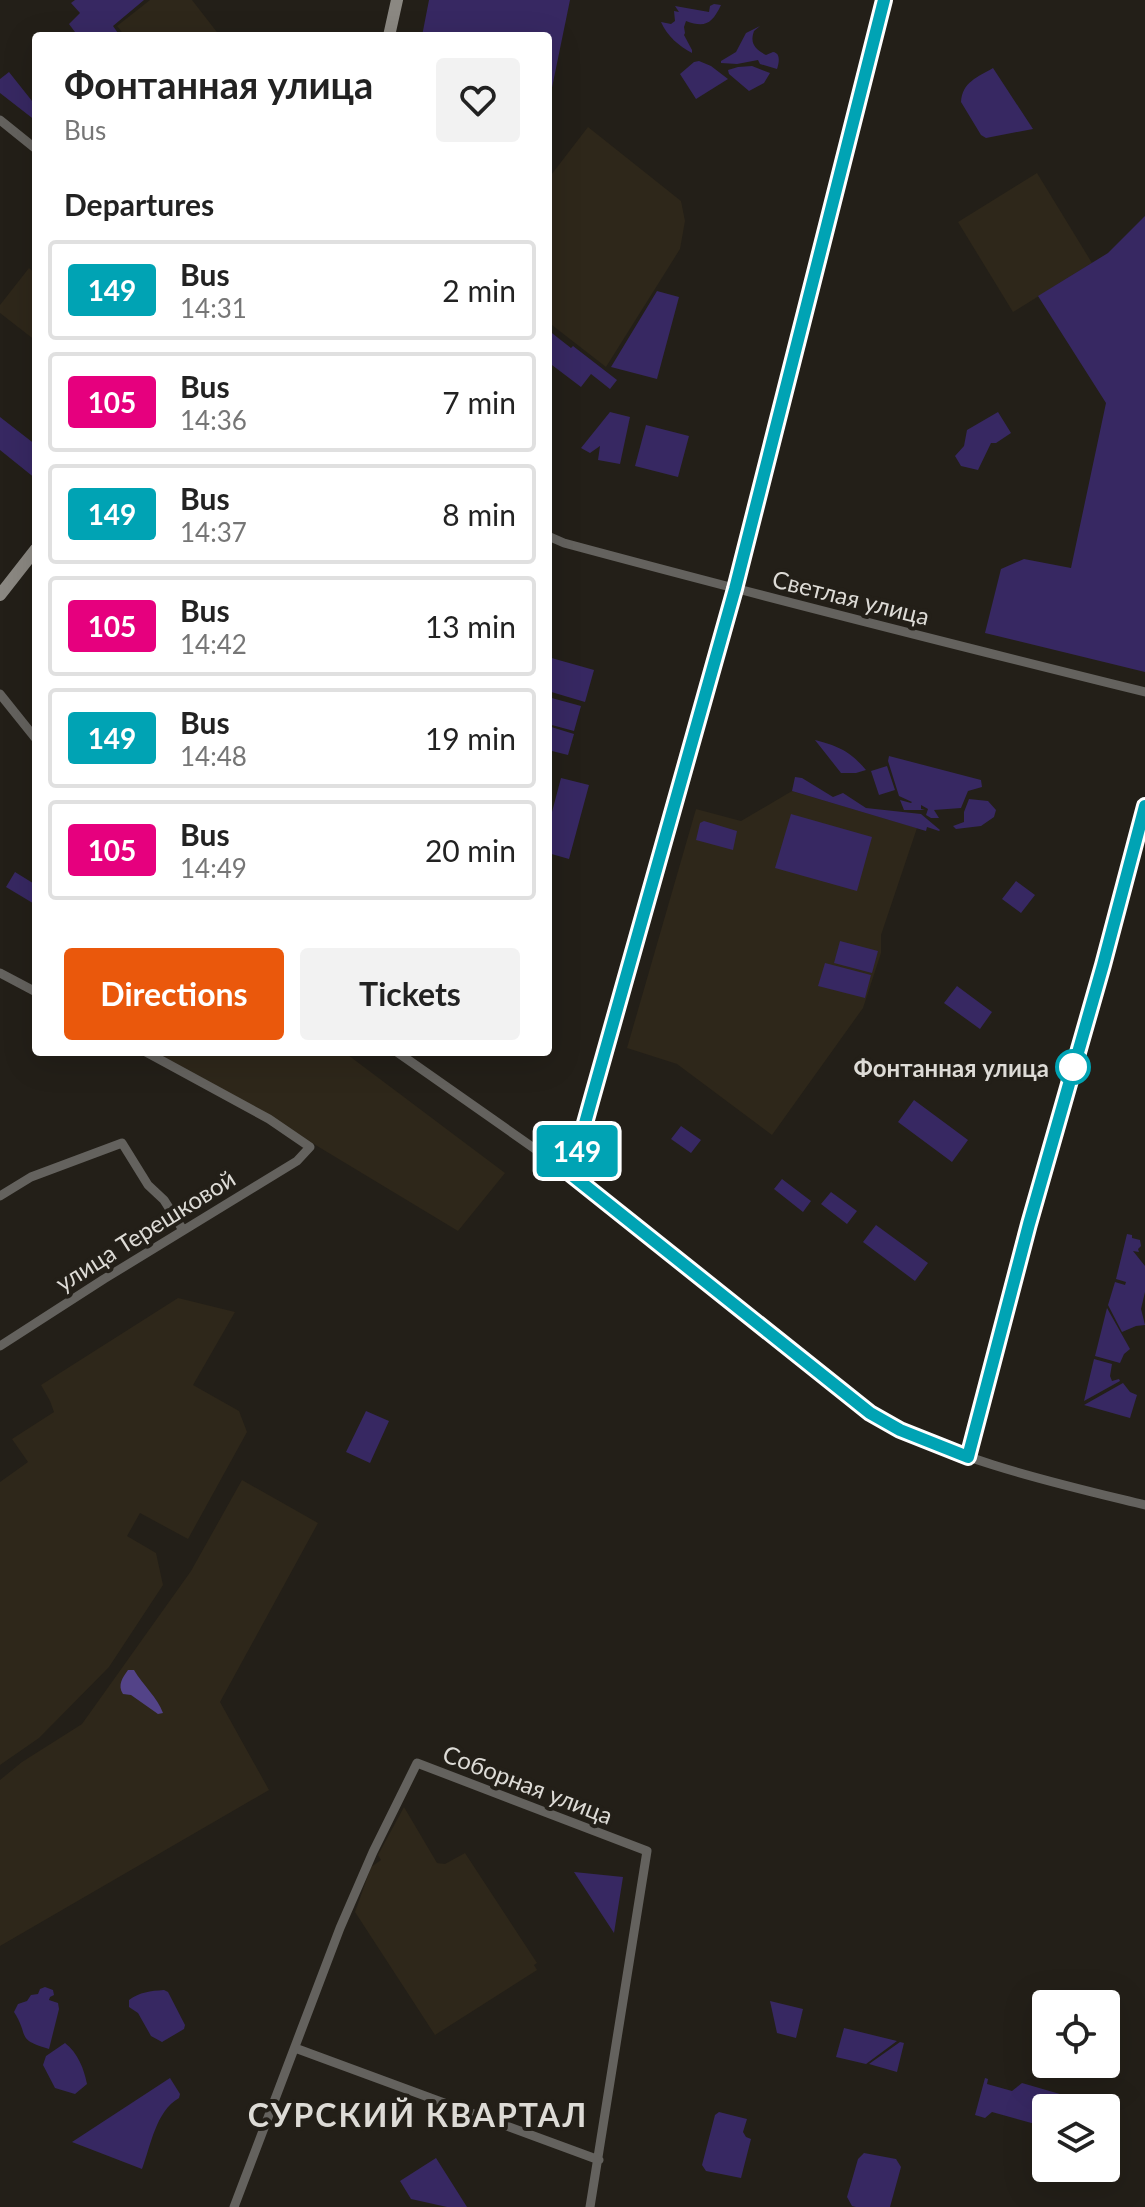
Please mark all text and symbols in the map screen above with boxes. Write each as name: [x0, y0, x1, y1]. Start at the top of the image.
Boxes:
button: heart: [436, 58, 520, 142]
text: Фонтанная улица: [64, 61, 373, 107]
text: Bus: [64, 114, 106, 146]
text: Departures: [64, 186, 214, 222]
text: Bus: [180, 256, 230, 292]
text: 2 min: [442, 272, 516, 308]
text: 149: [88, 273, 136, 307]
text: 14:31: [180, 292, 247, 324]
text: Bus: [180, 368, 230, 404]
text: 7 min: [442, 384, 516, 420]
text: 105: [88, 385, 136, 419]
text: 14:36: [180, 404, 247, 436]
text: Bus: [180, 480, 230, 516]
text: 8 min: [442, 496, 516, 532]
text: 149: [88, 497, 136, 531]
text: 14:37: [180, 516, 247, 548]
street label: Светлая улица: [769, 563, 933, 631]
text: Bus: [180, 592, 230, 628]
text: 13 min: [425, 608, 516, 644]
text: 105: [88, 609, 136, 643]
text: 14:42: [180, 628, 247, 660]
text: Bus: [180, 704, 230, 740]
text: 19 min: [425, 720, 516, 756]
text: 149: [88, 721, 136, 755]
text: 14:48: [180, 740, 247, 772]
text: Bus: [180, 816, 230, 852]
text: 20 min: [425, 832, 516, 868]
text: 105: [88, 833, 136, 867]
text: 14:49: [180, 852, 247, 884]
button: Directions: [64, 948, 284, 1040]
button: Tickets: [300, 948, 520, 1040]
marker: Фонтанная улица: [1056, 1050, 1090, 1084]
place label: Фонтанная улица: [854, 1053, 1049, 1082]
line badge: 149: [531, 1125, 623, 1177]
text: 149: [553, 1134, 601, 1168]
street label: улица Терешковой: [50, 1163, 240, 1297]
street label: Соборная улица: [439, 1738, 617, 1830]
map controls: [1032, 1990, 1120, 2182]
button: locate: [1032, 1990, 1120, 2078]
button: layers: [1032, 2094, 1120, 2182]
district label: СУРСКИЙ КВАРТАЛ: [248, 2095, 588, 2134]

